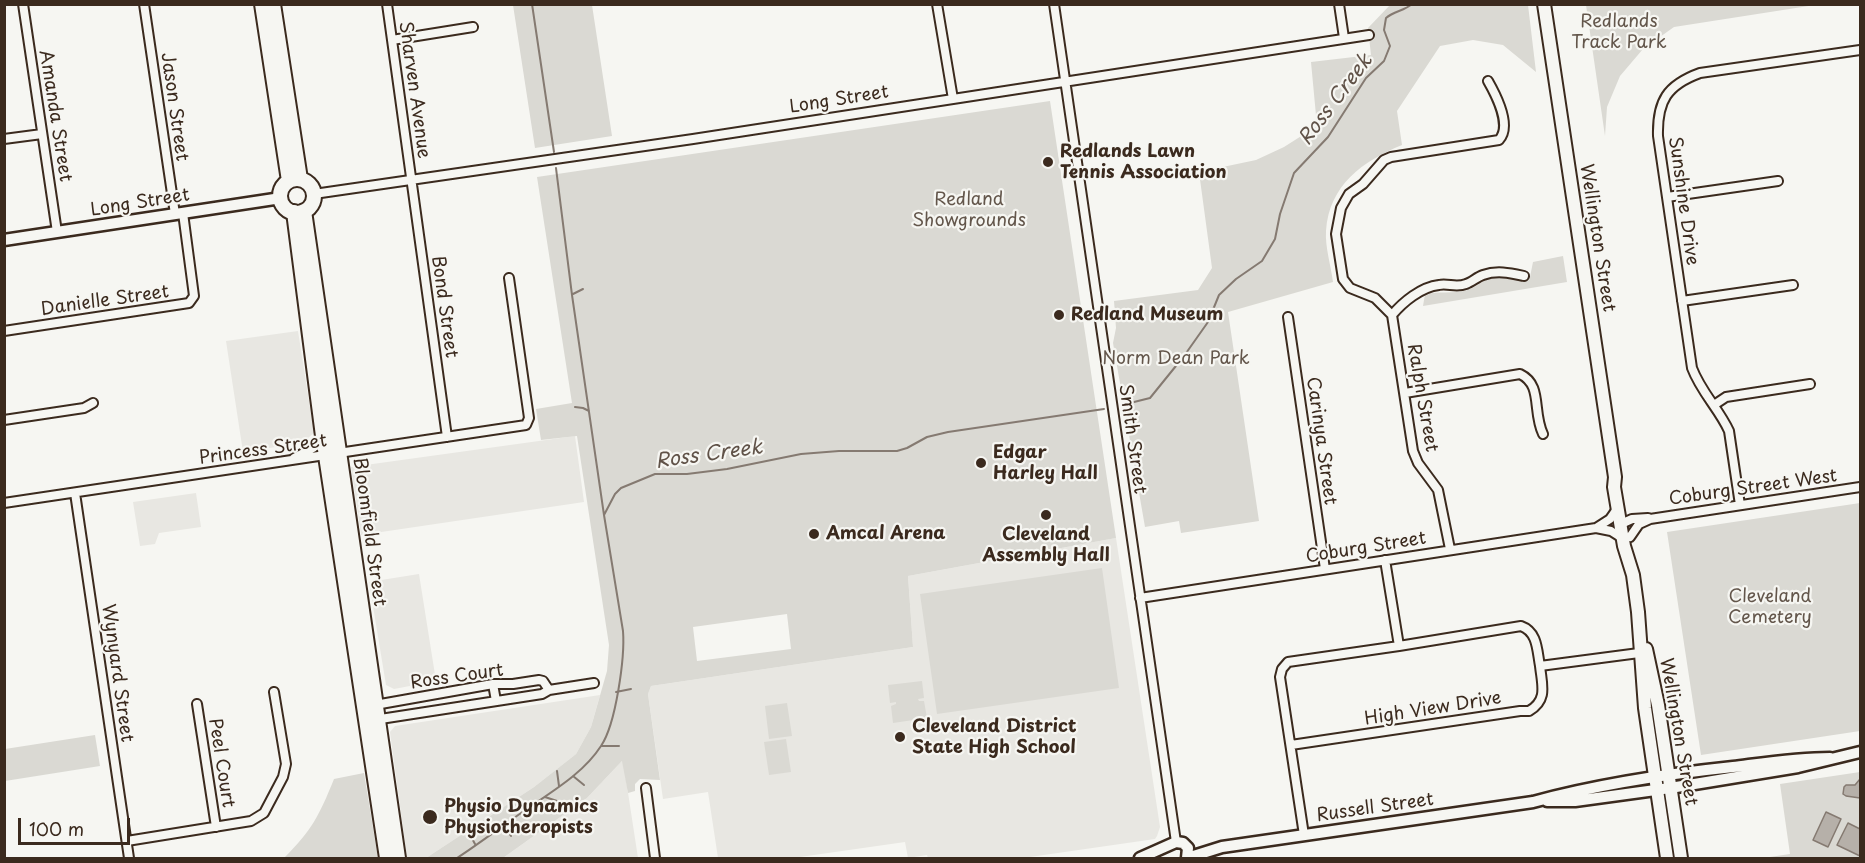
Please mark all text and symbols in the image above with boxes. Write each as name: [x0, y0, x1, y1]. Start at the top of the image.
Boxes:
park label: Redlands Track Park: [1571, 11, 1667, 54]
street label: Sharven Avenue: [394, 20, 434, 160]
street label: Amanda Street: [34, 49, 76, 183]
water label: Ross Creek: [1294, 50, 1378, 150]
street label: Jason Street: [156, 51, 192, 163]
street label: Long Street: [788, 82, 890, 118]
street label: Sunshine Drive: [1663, 135, 1703, 267]
place label: Redlands Lawn Tennis Association: [1060, 141, 1227, 184]
marker: Redlands Lawn Tennis Association: [1041, 155, 1055, 169]
street label: Wellington Street: [1575, 163, 1619, 313]
street label: Long Street: [89, 185, 191, 221]
park label: Redland Showgrounds: [912, 189, 1026, 232]
street label: Bond Street: [426, 255, 462, 359]
street label: Danielle Street: [40, 281, 170, 321]
place label: Redland Museum: [1071, 304, 1223, 326]
marker: Redland Museum: [1052, 308, 1066, 322]
street label: Ralph Street: [1402, 342, 1442, 454]
park label: Norm Dean Park: [1102, 348, 1250, 370]
street label: Carinya Street: [1301, 376, 1341, 506]
street label: Smith Street: [1114, 383, 1150, 495]
street label: Princess Street: [198, 430, 328, 470]
water label: Ross Creek: [654, 436, 764, 474]
place label: Edgar Harley Hall: [993, 442, 1098, 484]
street label: Bloomfield Street: [348, 456, 390, 608]
marker: Edgar Harley Hall: [974, 456, 988, 470]
street label: Coburg Street West: [1668, 466, 1838, 510]
marker: Cleveland Assembly Hall: [1039, 508, 1053, 522]
place label: Amcal Arena: [826, 523, 945, 545]
place label: Cleveland Assembly Hall: [982, 524, 1110, 566]
marker: Amcal Arena: [807, 527, 821, 541]
street label: Coburg Street: [1304, 528, 1428, 568]
park label: Cleveland Cemetery: [1728, 586, 1812, 628]
street label: Wynyard Street: [97, 602, 137, 744]
street label: Wellington Street: [1654, 657, 1702, 807]
street label: Ross Court: [409, 660, 505, 694]
street label: High View Drive: [1363, 688, 1503, 730]
place label: Cleveland District State High School: [912, 716, 1076, 758]
street label: Peel Court: [203, 717, 239, 809]
marker: Cleveland District State High School: [893, 730, 907, 744]
street label: Russell Street: [1315, 789, 1435, 827]
place label: Physio Dynamics Physiotheropists: [444, 796, 598, 838]
scale bar: [21, 806, 134, 844]
marker: Physio Dynamics Physiotheropists: [421, 808, 439, 826]
text: 100 m: [29, 815, 84, 842]

